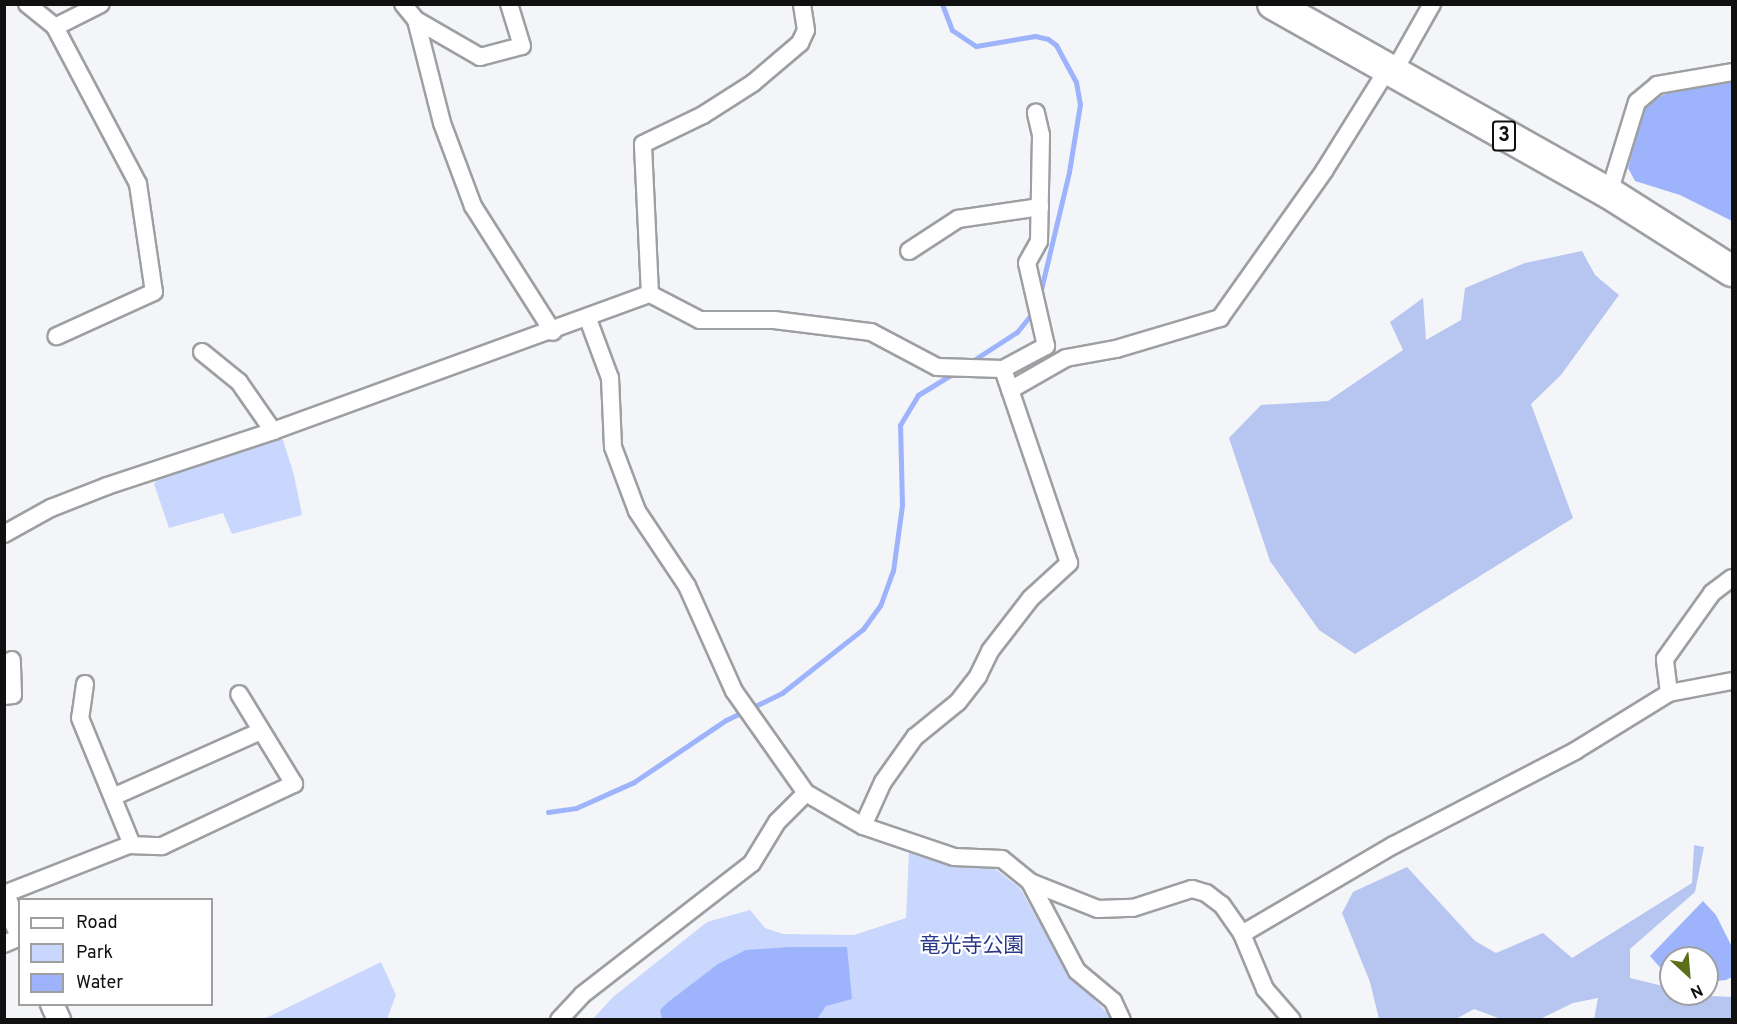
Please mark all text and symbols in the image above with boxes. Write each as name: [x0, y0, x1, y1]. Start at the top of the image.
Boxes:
road number: 3: [1492, 119, 1516, 153]
legend: [18, 898, 213, 1006]
text: Road: [76, 912, 118, 935]
park label: 竜光寺公園: [920, 934, 1024, 960]
text: Park: [76, 942, 113, 965]
north arrow: [1659, 946, 1719, 1006]
text: Water: [76, 972, 123, 995]
text: N: [1686, 979, 1706, 1002]

